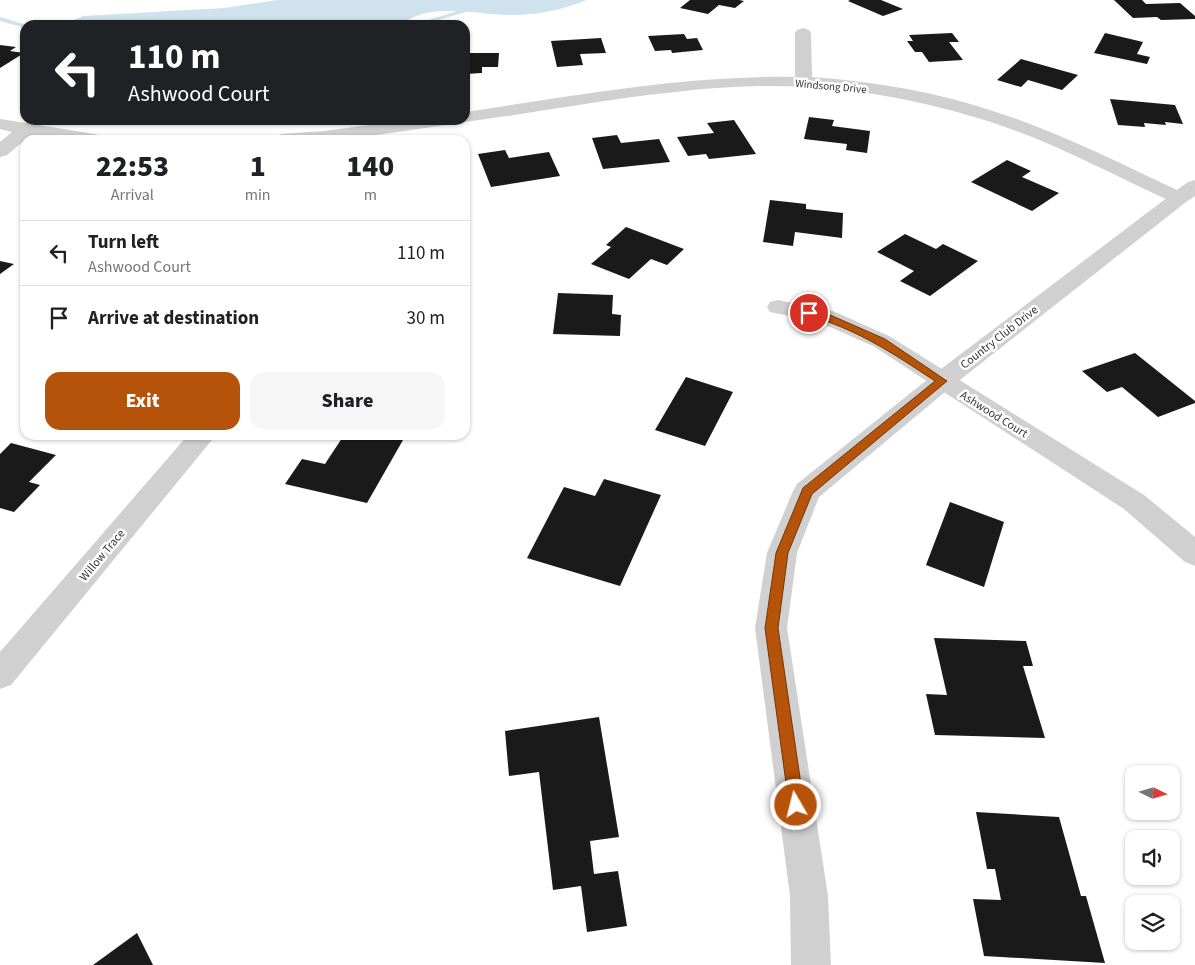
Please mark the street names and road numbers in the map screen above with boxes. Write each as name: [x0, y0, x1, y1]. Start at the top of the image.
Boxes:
street label: Windsong Drive: [795, 76, 868, 97]
street label: Country Club Drive: [957, 302, 1042, 373]
street label: Ashwood Court: [957, 387, 1031, 442]
street label: Willow Trace: [76, 526, 129, 585]

